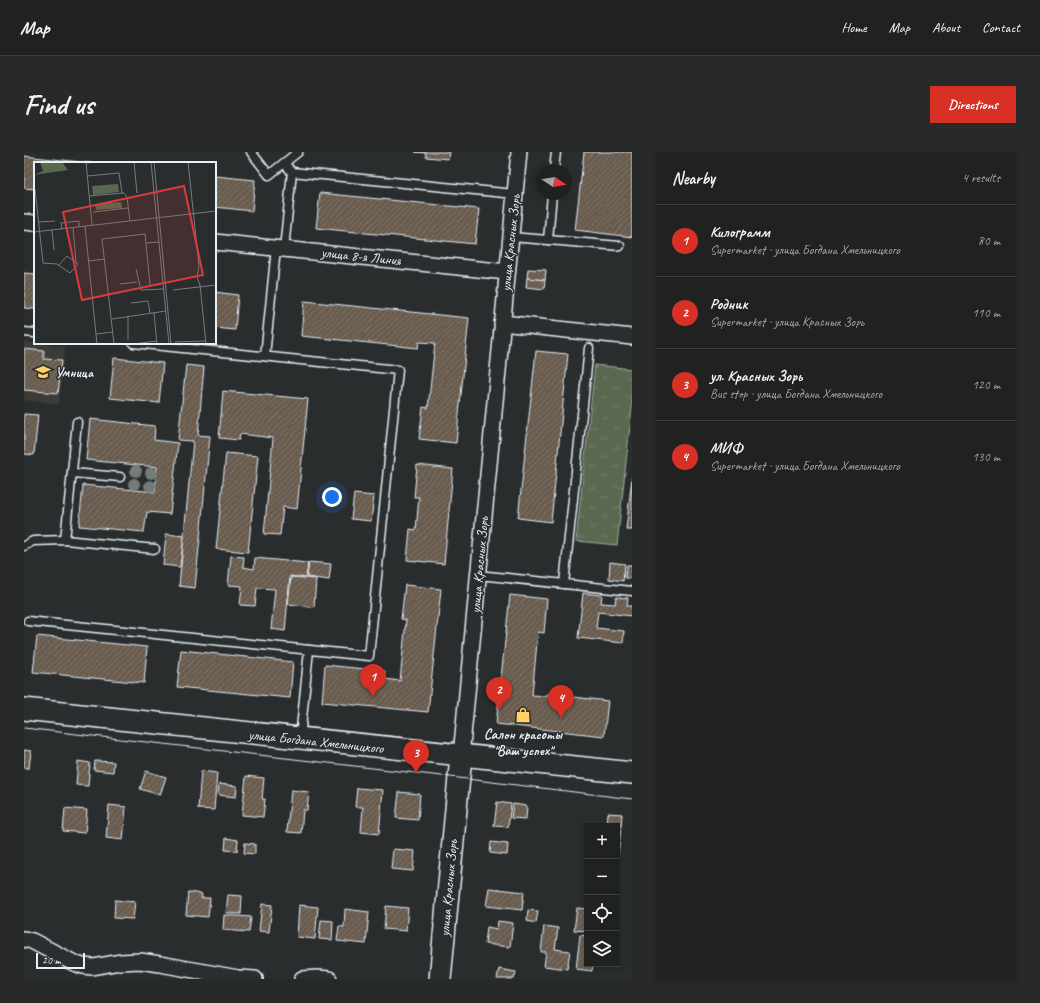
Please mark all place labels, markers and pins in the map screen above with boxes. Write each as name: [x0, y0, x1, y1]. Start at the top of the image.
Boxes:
school or university icon: Умница: [34, 363, 52, 381]
place label: Умница: [55, 364, 94, 381]
pin: 1: [360, 664, 386, 697]
pin: 2: [486, 677, 512, 710]
pin: 4: [548, 685, 574, 718]
shop icon: Салон красоты "Ваш успех": [514, 706, 532, 724]
place label: Салон красоты "Ваш успех": [484, 726, 563, 759]
pin: 3: [403, 740, 429, 773]

